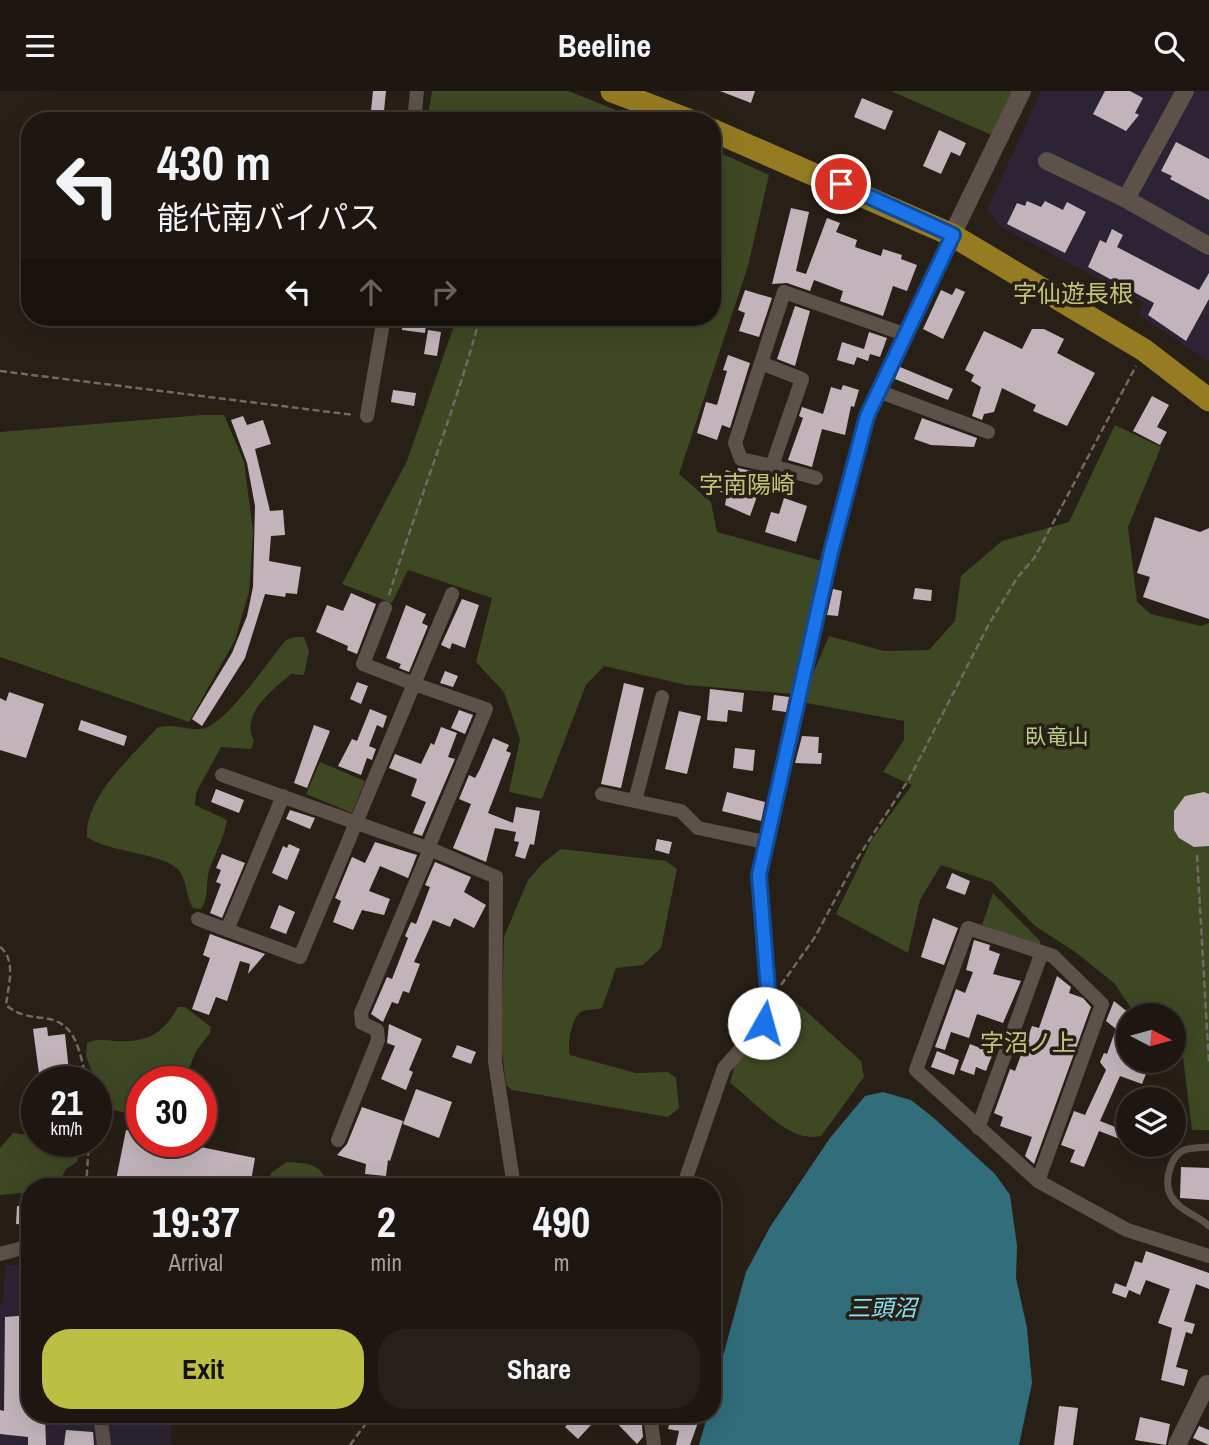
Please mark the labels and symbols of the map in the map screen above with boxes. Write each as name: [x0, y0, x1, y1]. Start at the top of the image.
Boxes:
pin: [811, 154, 871, 214]
district label: 字仙遊長根: [1013, 277, 1133, 309]
district label: 字南陽崎: [699, 468, 795, 500]
park label: 臥竜山: [1026, 722, 1089, 751]
position arrow: [727, 986, 801, 1060]
north arrow: [1116, 1003, 1186, 1073]
district label: 字沼ノ上: [980, 1026, 1076, 1058]
speed limit sign: 30: [126, 1066, 217, 1157]
water label: 三頭沼: [848, 1292, 920, 1323]

